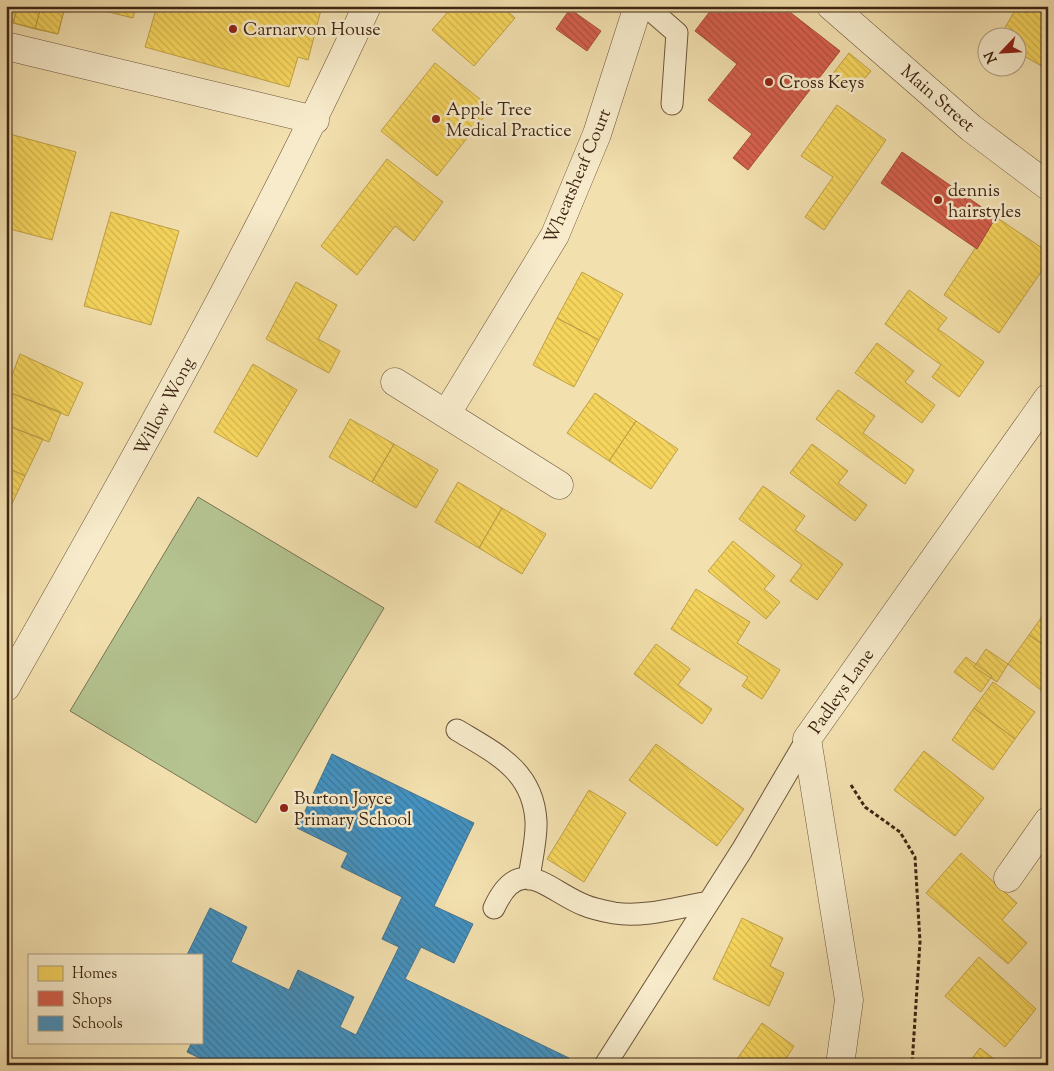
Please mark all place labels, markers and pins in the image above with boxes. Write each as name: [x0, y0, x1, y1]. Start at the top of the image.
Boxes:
place label: Carnarvon House: [243, 18, 381, 44]
marker: Carnarvon House: [227, 23, 239, 35]
place label: Cross Keys: [779, 71, 864, 97]
marker: Cross Keys: [763, 76, 775, 88]
place label: Apple Tree Medical Practice: [446, 98, 572, 145]
marker: Apple Tree Medical Practice: [430, 113, 442, 125]
place label: dennis hairstyles: [948, 179, 1021, 226]
marker: dennis hairstyles: [932, 194, 944, 206]
place label: Burton Joyce Primary School: [294, 787, 412, 834]
marker: Burton Joyce Primary School: [278, 802, 290, 814]

